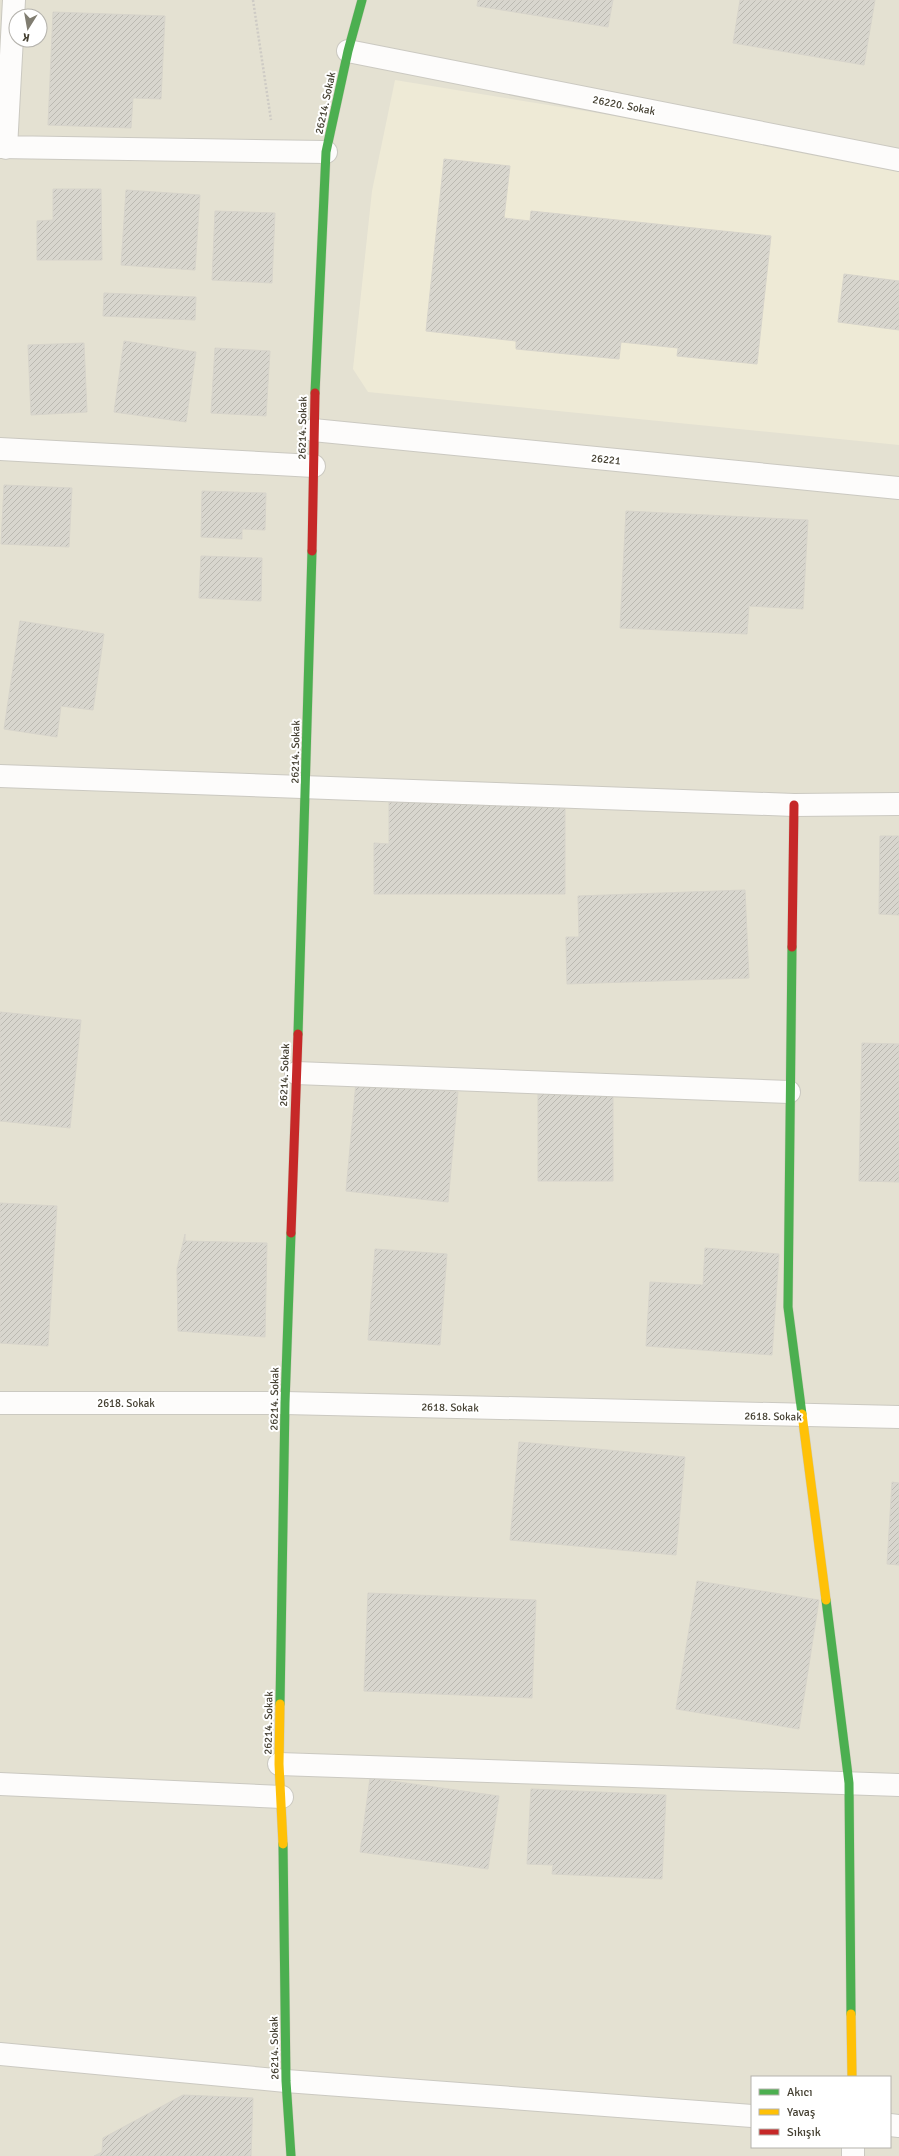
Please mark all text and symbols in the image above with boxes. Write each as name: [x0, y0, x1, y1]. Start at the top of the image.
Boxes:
north arrow: [8, 8, 48, 48]
text: K: [21, 30, 31, 44]
street label: 26214. Sokak: [313, 70, 339, 135]
street label: 26220. Sokak: [592, 93, 657, 118]
street label: 26214. Sokak: [295, 396, 310, 460]
street label: 26221: [590, 451, 621, 468]
street label: 26214. Sokak: [288, 720, 303, 784]
street label: 26214. Sokak: [277, 1043, 292, 1107]
street label: 26214. Sokak: [267, 1367, 282, 1431]
street label: 2618. Sokak: [97, 1397, 155, 1410]
street label: 2618. Sokak: [421, 1400, 479, 1415]
street label: 2618. Sokak: [744, 1409, 802, 1424]
street label: 26214. Sokak: [261, 1691, 276, 1755]
street label: 26214. Sokak: [267, 2016, 282, 2080]
legend: [751, 2076, 891, 2148]
text: Akıcı: [787, 2085, 813, 2100]
text: Yavaş: [787, 2105, 815, 2120]
text: Sıkışık: [787, 2125, 821, 2140]

